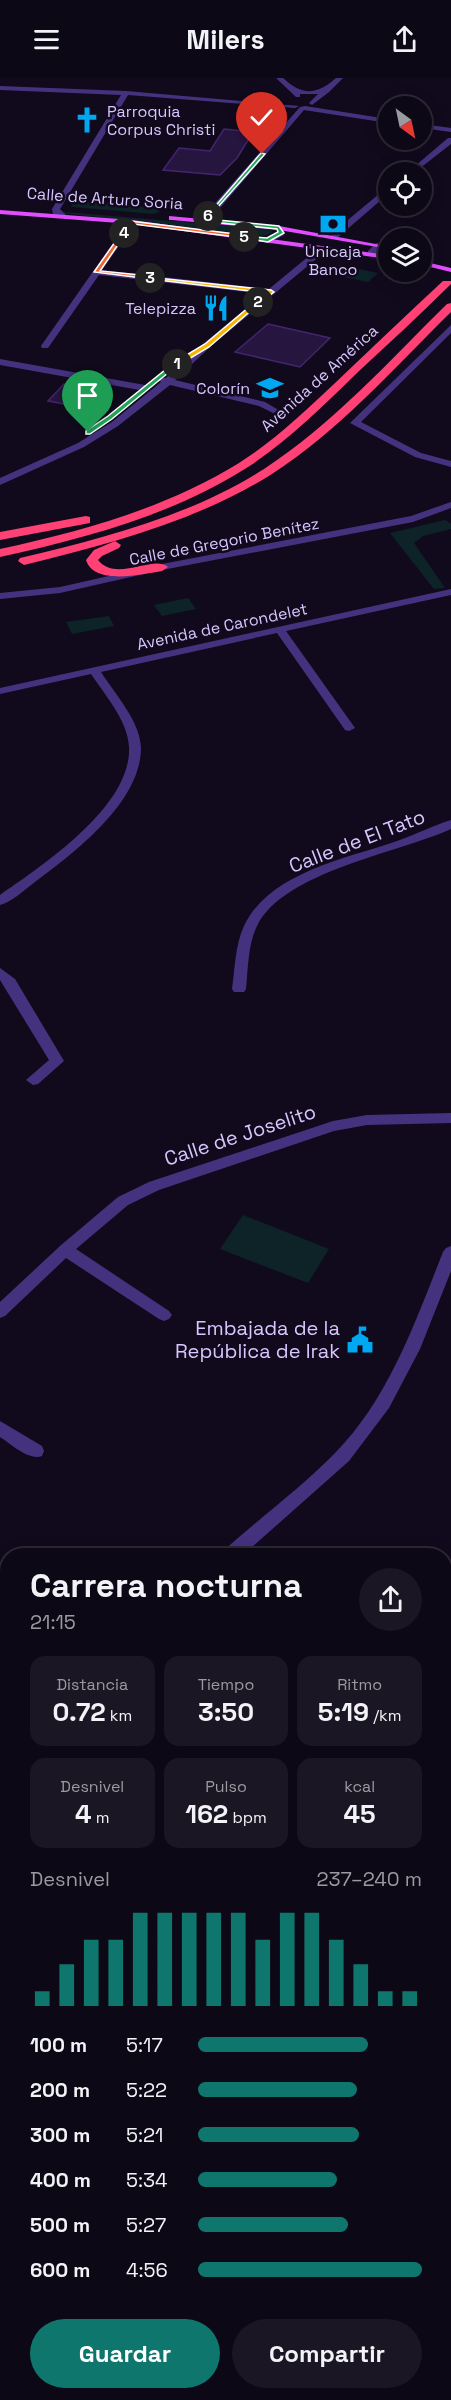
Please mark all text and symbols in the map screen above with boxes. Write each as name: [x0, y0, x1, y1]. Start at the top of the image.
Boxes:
text: Milers: [186, 22, 265, 57]
icon: menu: [30, 23, 63, 56]
icon: share: [388, 23, 421, 56]
pin: [236, 92, 287, 154]
north arrow: [378, 96, 432, 150]
map controls: [378, 96, 432, 282]
place label: Parroquia Corpus Christi: [107, 101, 215, 140]
icon: check: [245, 101, 278, 134]
church icon: Parroquia Corpus Christi: [72, 105, 102, 135]
button: locate: [378, 162, 432, 216]
street label: Calle de Arturo Soria: [26, 183, 184, 214]
pin: 6: [193, 201, 223, 231]
text: 6: [203, 205, 213, 226]
bank icon: Unicaja Banco: [318, 209, 348, 239]
pin: 4: [109, 218, 139, 248]
text: 4: [119, 222, 129, 243]
pin: 5: [229, 222, 259, 252]
text: 5: [239, 226, 249, 247]
button: layers: [378, 228, 432, 282]
place label: Unicaja Banco: [305, 241, 361, 280]
pin: 3: [135, 263, 165, 293]
text: 3: [145, 267, 155, 288]
pin: 2: [243, 287, 273, 317]
text: 2: [253, 291, 263, 312]
restaurant icon: Telepizza: [201, 293, 231, 323]
place label: Telepizza: [125, 298, 196, 319]
street label: Avenida de América: [256, 320, 382, 437]
pin: 1: [162, 349, 192, 379]
text: 1: [173, 353, 181, 374]
pin: [62, 370, 113, 432]
school or university icon: Colorín: [255, 373, 285, 403]
place label: Colorín: [196, 378, 250, 399]
icon: arrive: [71, 379, 104, 412]
street label: Calle de Gregorio Benítez: [127, 513, 321, 570]
street label: Avenida de Carondelet: [135, 598, 309, 655]
street label: Calle de El Tato: [285, 803, 429, 879]
street label: Calle de Joselito: [161, 1098, 319, 1172]
place label: Embajada de la República de Irak: [175, 1315, 340, 1364]
public building icon: Embajada de la República de Irak: [345, 1325, 375, 1355]
text: Carrera nocturna: [30, 1565, 302, 1607]
button: share: [359, 1568, 422, 1631]
text: 21:15: [30, 1609, 76, 1635]
text: Distancia: [56, 1674, 128, 1695]
text: Tiempo: [198, 1674, 254, 1695]
text: Ritmo: [337, 1674, 382, 1695]
text: 0.72: [53, 1695, 106, 1729]
text: 3:50: [198, 1695, 254, 1729]
text: 5:19: [318, 1695, 369, 1729]
text: km: [106, 1705, 132, 1726]
text: /km: [369, 1705, 401, 1726]
text: Desnivel: [60, 1776, 124, 1797]
text: Pulso: [205, 1776, 247, 1797]
text: kcal: [344, 1776, 375, 1797]
text: 4: [75, 1797, 92, 1831]
text: 162: [185, 1797, 228, 1831]
text: 45: [344, 1797, 376, 1831]
text: m: [92, 1807, 110, 1828]
text: bpm: [228, 1807, 267, 1828]
text: Desnivel: [30, 1866, 110, 1892]
text: 237–240 m: [317, 1866, 422, 1892]
text: 100 m: [30, 2032, 87, 2058]
text: 5:17: [126, 2032, 163, 2058]
text: 200 m: [30, 2077, 90, 2103]
text: 5:22: [126, 2077, 167, 2103]
text: 300 m: [30, 2122, 90, 2148]
text: 5:21: [126, 2122, 163, 2148]
text: 400 m: [30, 2167, 91, 2193]
text: 5:34: [126, 2167, 168, 2193]
text: 500 m: [30, 2212, 90, 2238]
text: 5:27: [126, 2212, 166, 2238]
text: 600 m: [30, 2257, 90, 2283]
text: 4:56: [126, 2257, 168, 2283]
button: Guardar: [30, 2319, 220, 2388]
button: Compartir: [232, 2319, 422, 2388]

